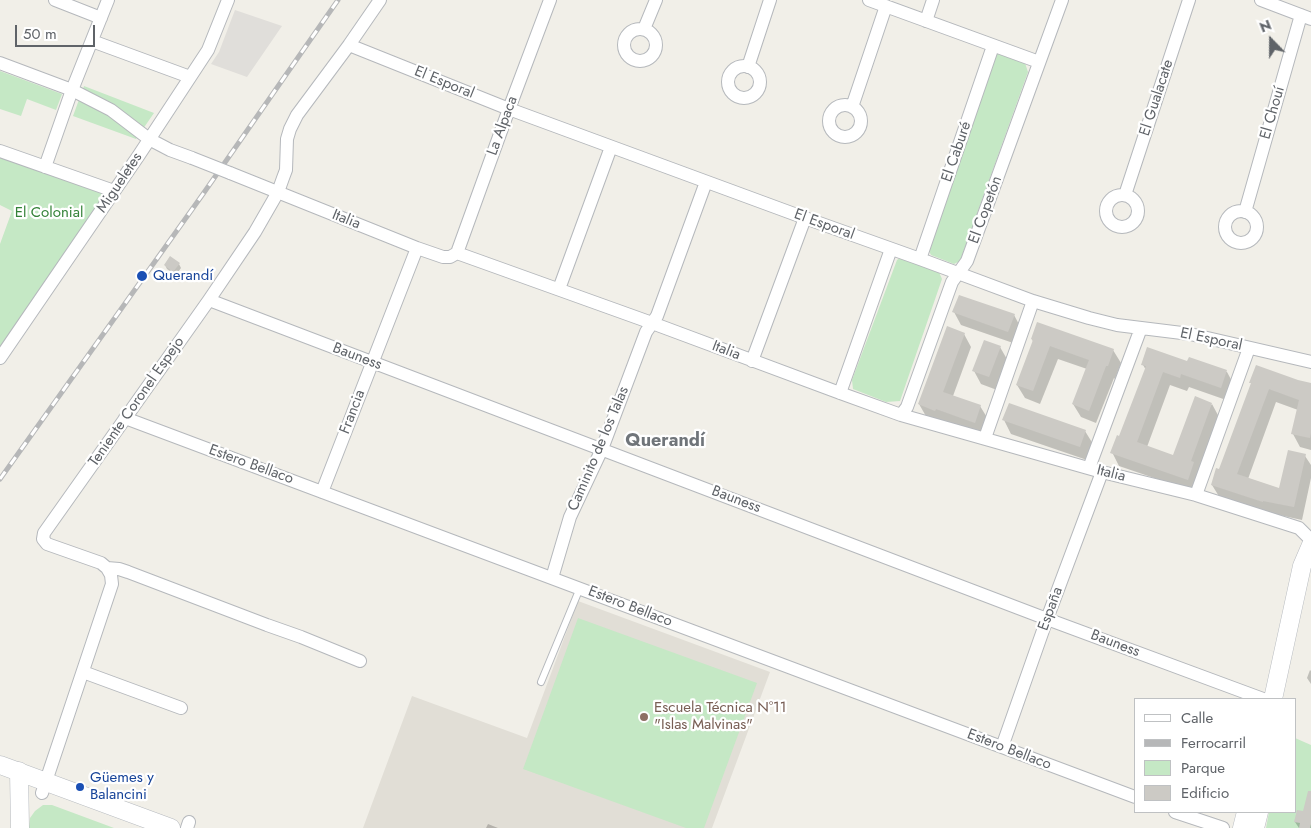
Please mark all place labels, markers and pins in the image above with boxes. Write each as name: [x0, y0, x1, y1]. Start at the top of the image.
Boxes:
place label: Querandí: [153, 267, 213, 285]
marker: Querandí: [135, 269, 149, 283]
place label: Escuela Técnica N°11 "Islas Malvinas": [654, 699, 787, 734]
marker: Escuela Técnica N°11 "Islas Malvinas": [638, 711, 650, 723]
place label: Güemes y Balancini: [90, 769, 154, 804]
marker: Güemes y Balancini: [74, 781, 86, 793]

